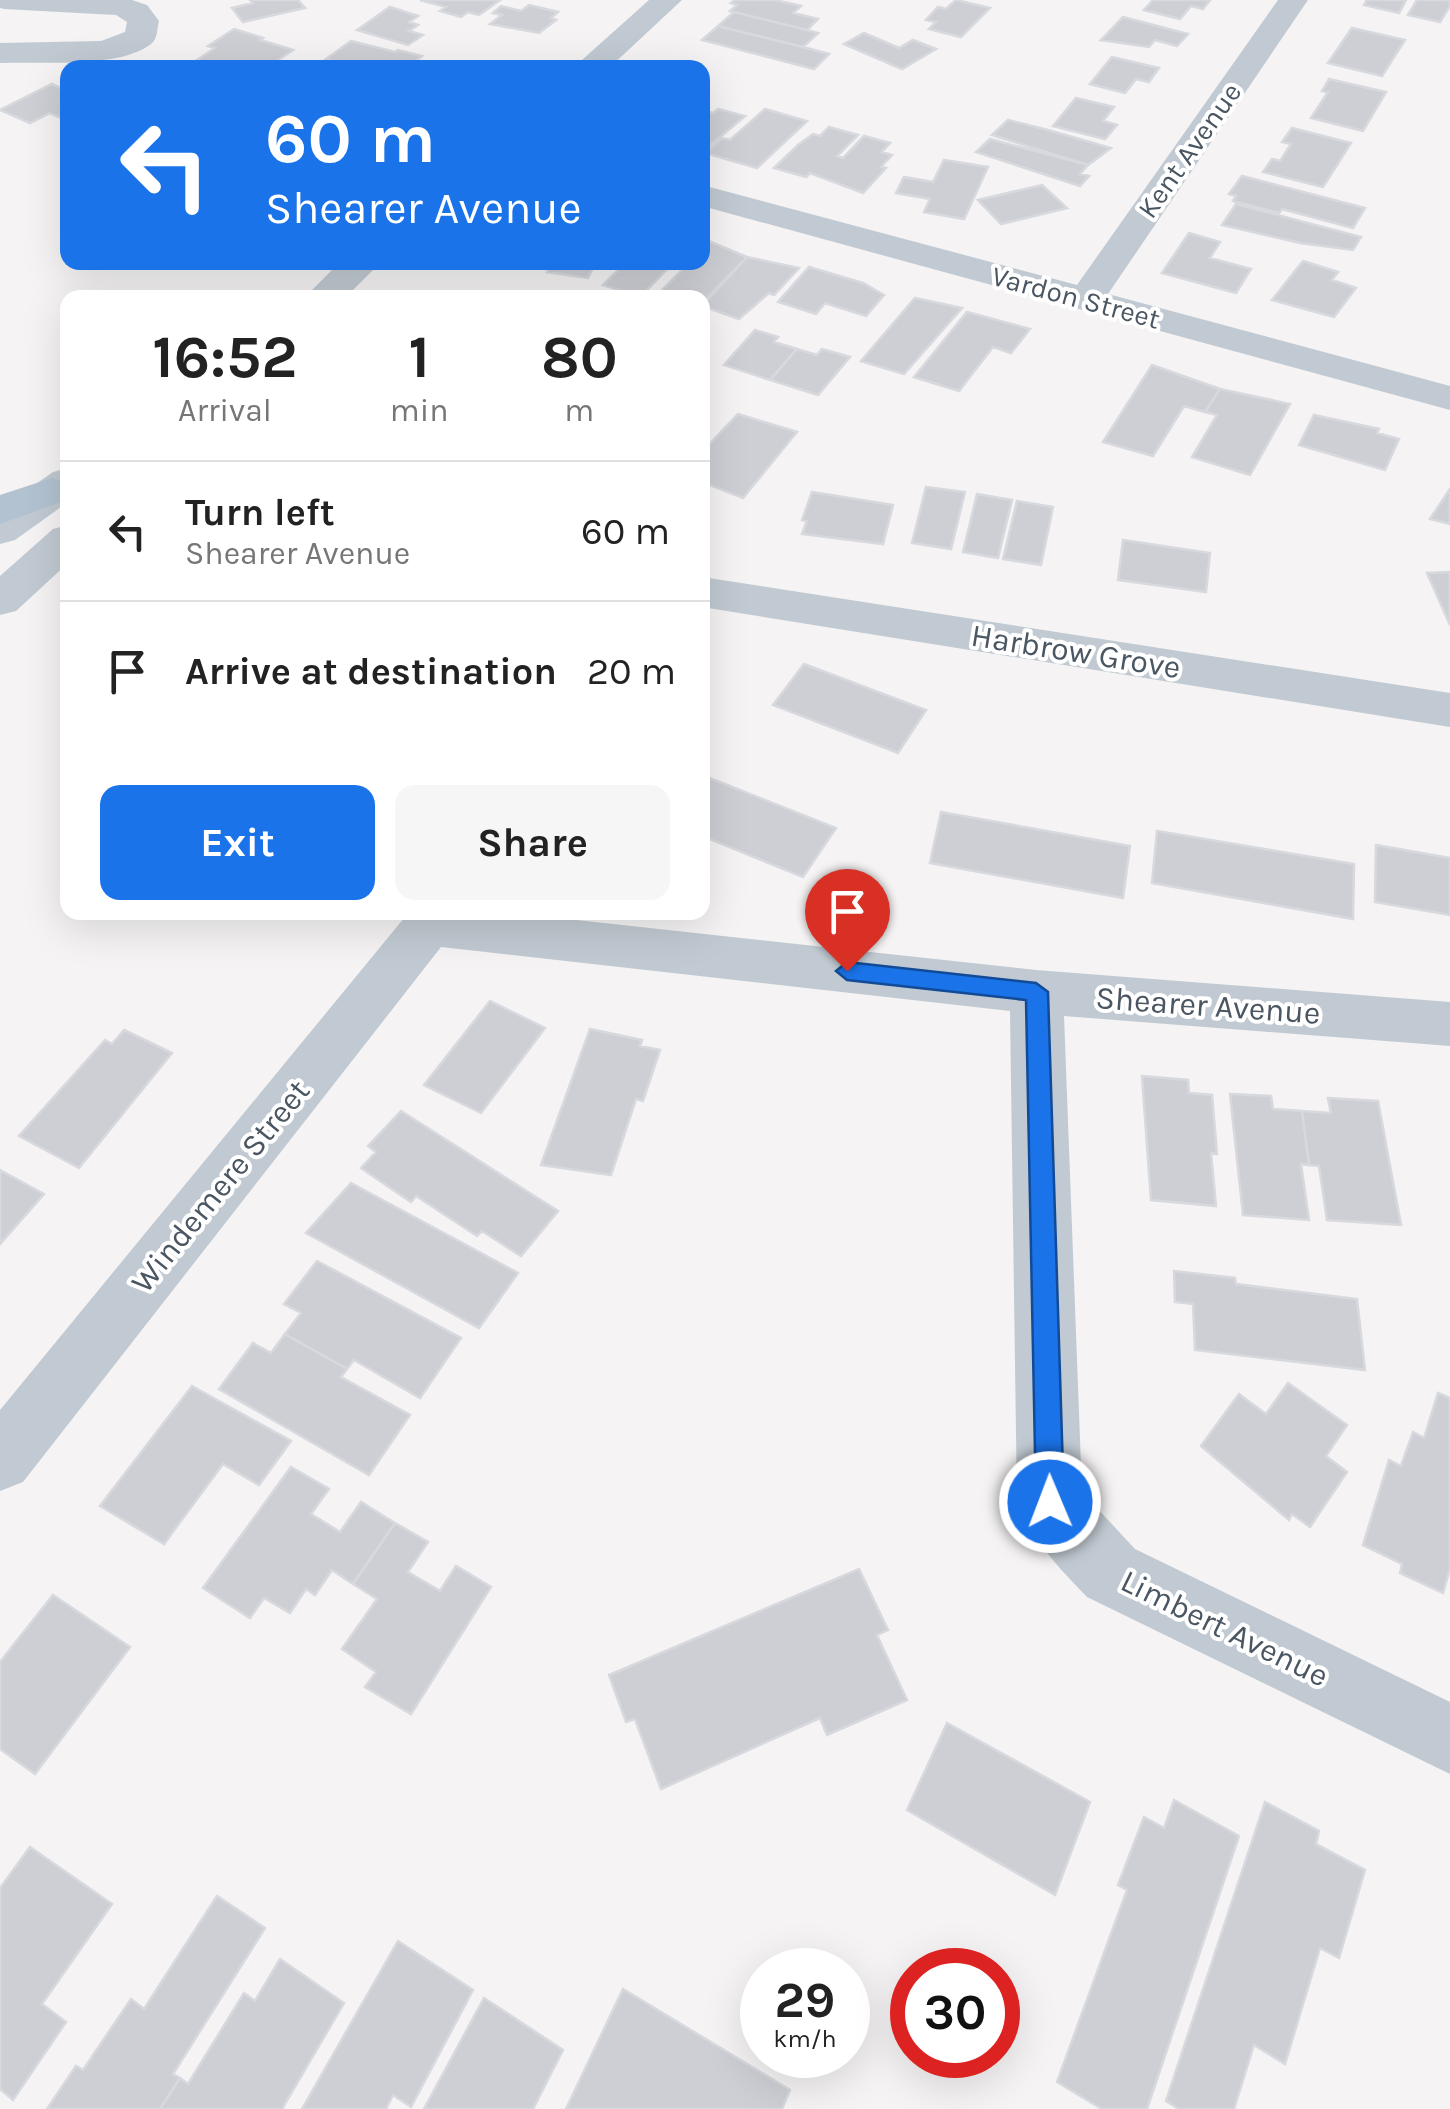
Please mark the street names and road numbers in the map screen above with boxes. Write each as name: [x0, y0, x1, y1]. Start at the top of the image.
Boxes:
street label: Kent Avenue: [1131, 76, 1248, 224]
street label: Vardon Street: [988, 259, 1164, 336]
street label: Harbrow Grove: [969, 617, 1183, 686]
street label: Shearer Avenue: [1094, 979, 1322, 1032]
street label: Windemere Street: [123, 1073, 317, 1300]
street label: Limbert Avenue: [1115, 1562, 1335, 1695]

